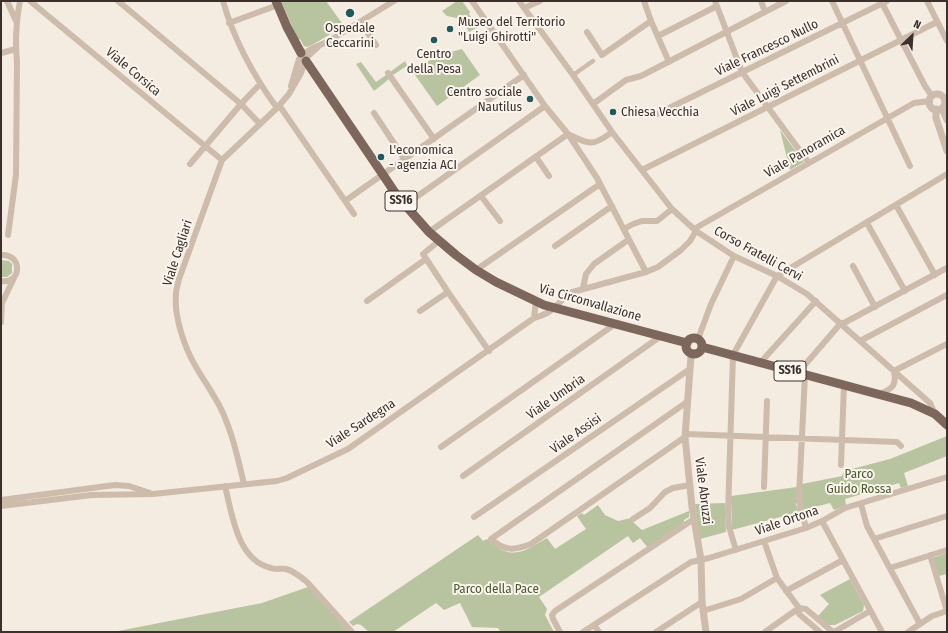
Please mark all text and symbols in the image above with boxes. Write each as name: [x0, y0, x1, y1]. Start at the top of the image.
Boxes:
marker: Ospedale Ceccarini: [344, 7, 356, 19]
place label: Museo del Territorio "Luigi Ghirotti": [458, 14, 565, 45]
street label: Viale Francesco Nullo: [713, 16, 821, 80]
north arrow: [892, 16, 932, 56]
text: N: [912, 17, 923, 32]
place label: Ospedale Ceccarini: [325, 20, 375, 51]
marker: Museo del Territorio "Luigi Ghirotti": [445, 24, 455, 34]
marker: Centro della Pesa: [429, 35, 439, 45]
street label: Viale Corsica: [102, 44, 164, 100]
place label: Centro della Pesa: [407, 46, 461, 77]
street label: Viale Luigi Settembrini: [728, 52, 842, 120]
place label: Centro sociale Nautilus: [447, 84, 522, 115]
marker: Centro sociale Nautilus: [525, 94, 535, 104]
place label: Chiesa Vecchia: [621, 104, 699, 120]
marker: Chiesa Vecchia: [608, 107, 618, 117]
street label: Viale Panoramica: [762, 123, 848, 181]
place label: L'economica - agenzia ACI: [389, 142, 457, 173]
marker: L'economica - agenzia ACI: [376, 152, 386, 162]
road number: SS16: [385, 191, 417, 211]
street label: Viale Cagliari: [160, 218, 196, 288]
street label: Corso Fratelli Cervi: [711, 223, 805, 285]
street label: Via Circonvallazione: [537, 281, 643, 325]
road number: SS16: [774, 361, 806, 381]
street label: Viale Umbria: [524, 371, 588, 423]
street label: Viale Sardegna: [324, 396, 398, 452]
street label: Viale Assisi: [547, 411, 605, 457]
street label: Viale Abruzzi: [691, 456, 715, 526]
park label: Parco Guido Rossa: [826, 466, 892, 497]
street label: Viale Ortona: [753, 503, 821, 539]
park label: Parco della Pace: [453, 581, 539, 597]

